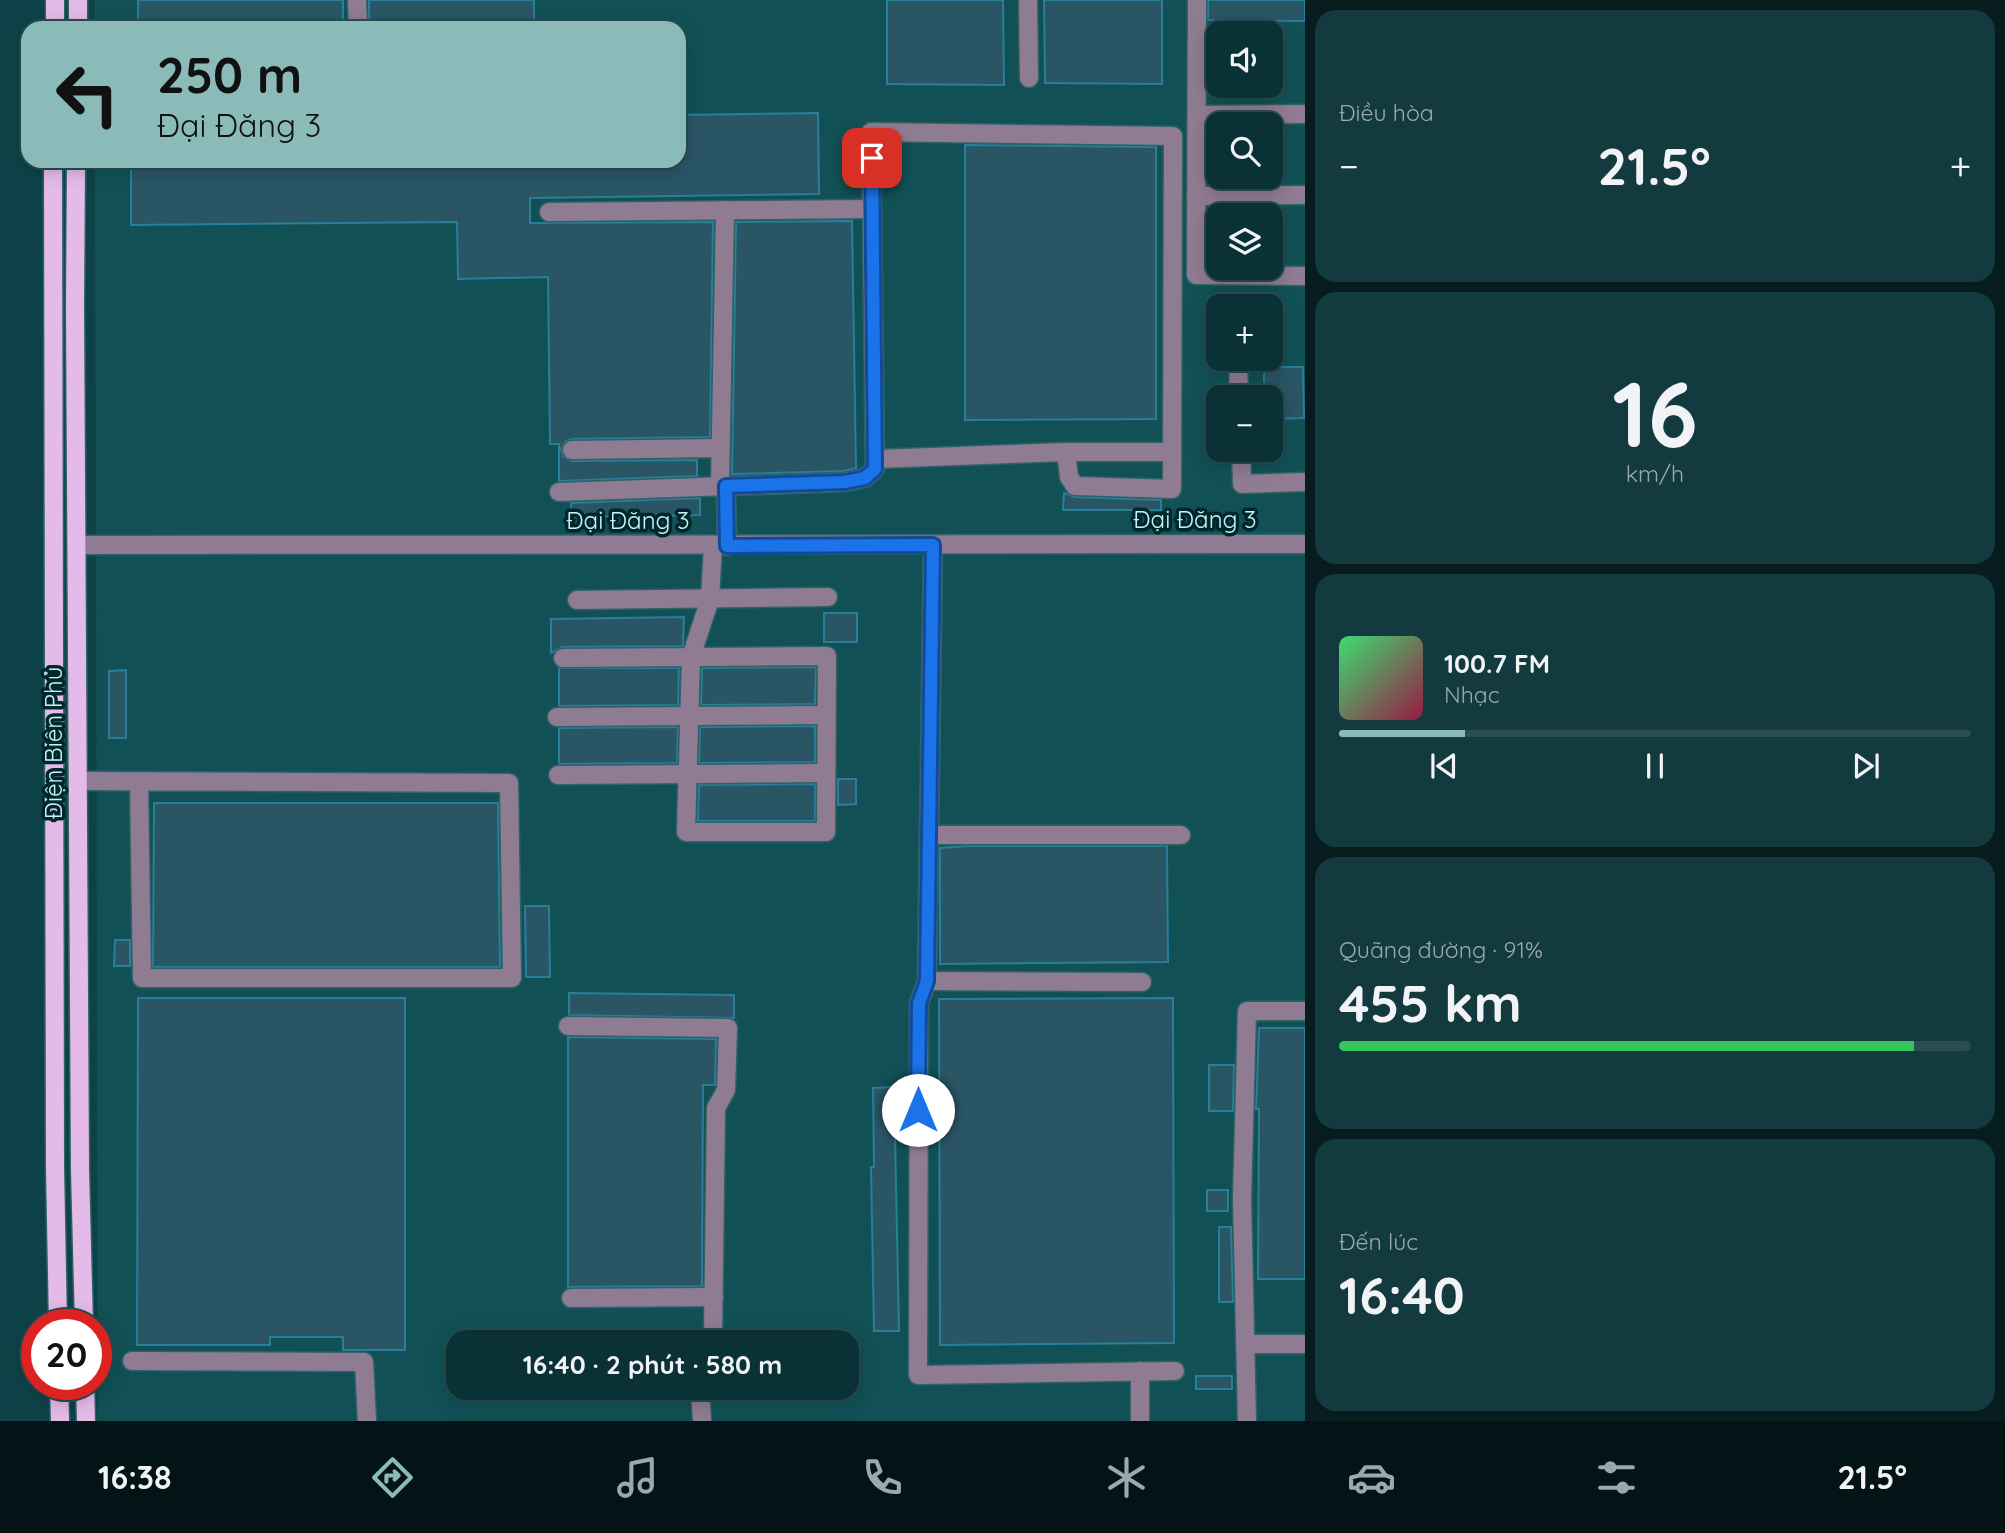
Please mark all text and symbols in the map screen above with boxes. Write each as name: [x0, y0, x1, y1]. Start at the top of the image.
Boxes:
map controls: [1206, 21, 1283, 462]
button: sound: [1206, 21, 1283, 98]
text: 250 m: [157, 44, 302, 105]
icon: left: [42, 49, 133, 140]
text: Điều hòa: [1339, 98, 1434, 127]
text: Đại Đăng 3: [157, 105, 321, 145]
button: search: [1206, 112, 1283, 189]
pin: [842, 128, 902, 188]
text: 21.5°: [1598, 133, 1711, 198]
icon: arrive: [853, 139, 891, 177]
text: −: [1339, 142, 1359, 190]
text: +: [1950, 142, 1971, 190]
button: layers: [1206, 203, 1283, 280]
button: +: [1206, 294, 1283, 371]
text: 16: [1612, 356, 1698, 470]
button: −: [1206, 385, 1283, 462]
text: km/h: [1626, 459, 1684, 488]
street label: Đại Đăng 3: [1133, 504, 1257, 534]
street label: Đại Đăng 3: [566, 505, 690, 535]
text: 100.7 FM: [1444, 647, 1550, 680]
street label: Điện Biên Phủ: [38, 667, 68, 819]
text: Nhạc: [1444, 680, 1500, 709]
icon: previous: [1425, 747, 1463, 785]
icon: pause: [1636, 747, 1674, 785]
icon: next: [1847, 747, 1885, 785]
text: Quãng đường · 91%: [1339, 935, 1543, 964]
text: 455 km: [1339, 970, 1522, 1035]
position arrow: [881, 1073, 955, 1147]
text: Đến lúc: [1339, 1227, 1418, 1256]
text: 16:40: [1339, 1262, 1465, 1327]
speed limit sign: 20: [21, 1309, 112, 1400]
text: 16:40 · 2 phút · 580 m: [523, 1348, 782, 1381]
icon: directions: [368, 1453, 417, 1502]
icon: music: [613, 1453, 662, 1502]
icon: phone: [858, 1453, 907, 1502]
icon: climate: [1102, 1453, 1151, 1502]
icon: car: [1347, 1453, 1396, 1502]
icon: filters: [1592, 1453, 1641, 1502]
text: 16:38: [98, 1457, 172, 1497]
text: 21.5°: [1837, 1457, 1907, 1497]

